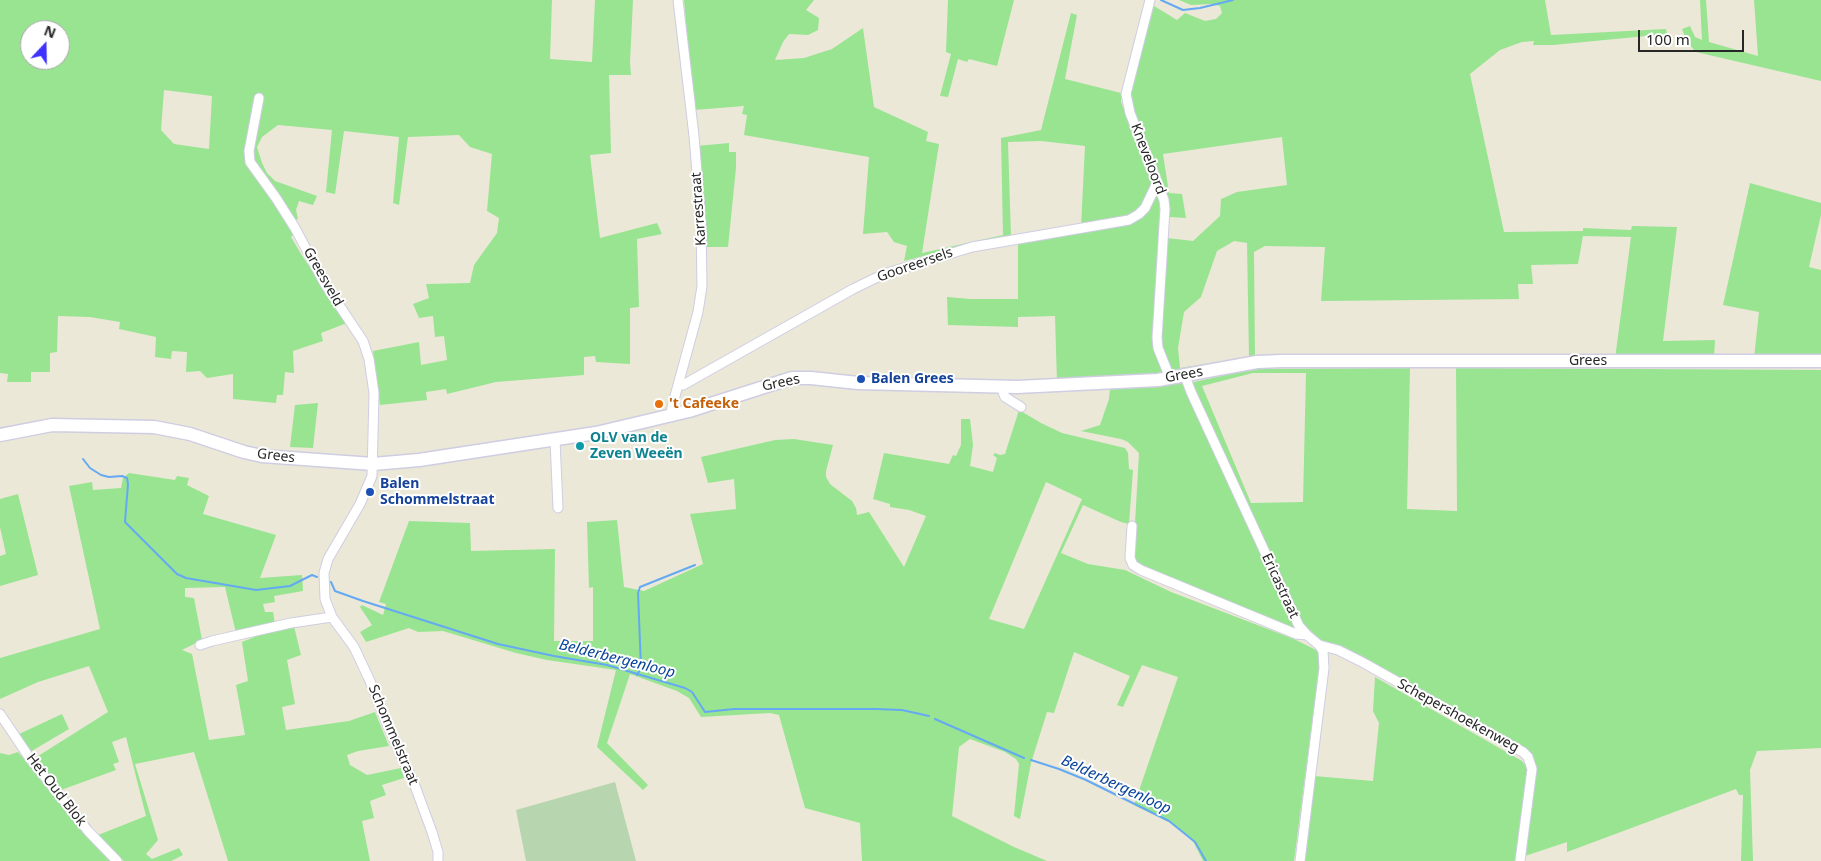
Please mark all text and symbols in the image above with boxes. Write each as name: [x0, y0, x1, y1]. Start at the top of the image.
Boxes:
north arrow: [20, 20, 70, 70]
scale bar: [1641, 20, 1747, 52]
text: N: [41, 21, 59, 42]
text: 100 m: [1646, 29, 1690, 49]
street label: Kneveloord: [1127, 121, 1169, 197]
street label: Karrestraat: [688, 172, 710, 246]
street label: Greesveld: [299, 244, 347, 310]
street label: Gooreersels: [875, 244, 955, 286]
street label: Grees: [1569, 353, 1607, 369]
street label: Grees: [1164, 363, 1204, 387]
street label: Grees: [761, 371, 801, 395]
place label: Balen Grees: [871, 371, 954, 387]
marker: Balen Grees: [855, 373, 867, 385]
place label: 't Cafeeke: [669, 396, 739, 412]
marker: 't Cafeeke: [653, 398, 665, 410]
place label: OLV van de Zeven Weeën: [590, 430, 683, 462]
marker: OLV van de Zeven Weeën: [574, 440, 586, 452]
street label: Grees: [256, 445, 296, 467]
place label: Balen Schommelstraat: [380, 476, 495, 508]
marker: Balen Schommelstraat: [364, 486, 376, 498]
street label: Ericastraat: [1258, 551, 1302, 621]
water label: Belderbergenloop: [557, 636, 677, 682]
street label: Schepershoekenweg: [1394, 676, 1522, 756]
street label: Schommelstraat: [364, 682, 422, 788]
street label: Het Oud Blok: [22, 750, 90, 830]
water label: Belderbergenloop: [1058, 752, 1174, 818]

